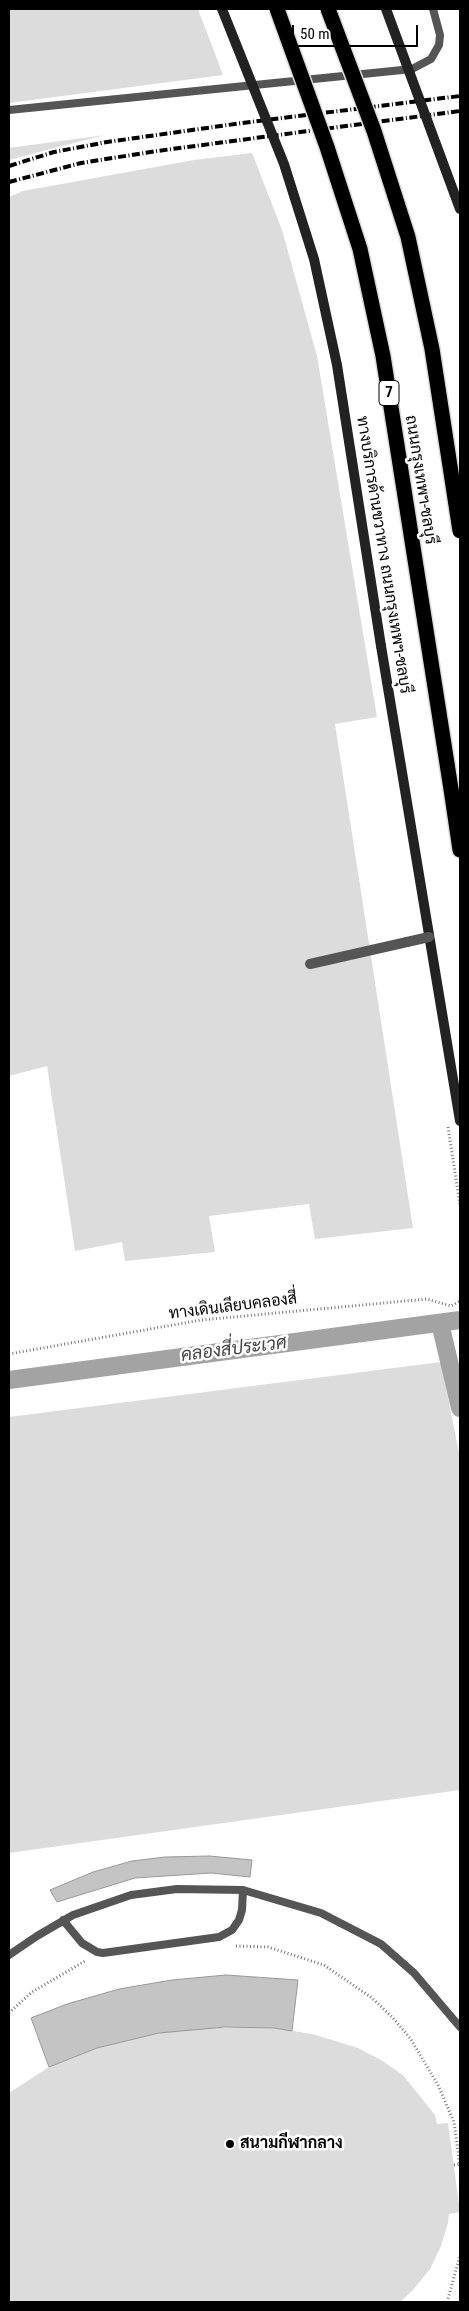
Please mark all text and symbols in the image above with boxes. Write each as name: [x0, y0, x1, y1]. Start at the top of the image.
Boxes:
scale bar: [294, 15, 420, 47]
text: 50 m: [300, 25, 330, 43]
road number: 7: [379, 380, 399, 406]
street label: ถนนกรุงเทพฯ-ชลบุรี: [400, 414, 440, 546]
street label: ทางบริการด้านขวาทาง ถนนกรุงเทพฯ-ชลบุรี: [352, 415, 414, 695]
street label: ทางเดินเลียบคลองสี่: [168, 1290, 298, 1324]
water label: คลองสี่ประเวศ: [180, 1333, 288, 1367]
place label: สนามกีฬากลาง: [240, 2134, 343, 2154]
marker: สนามกีฬากลาง: [224, 2138, 236, 2150]

